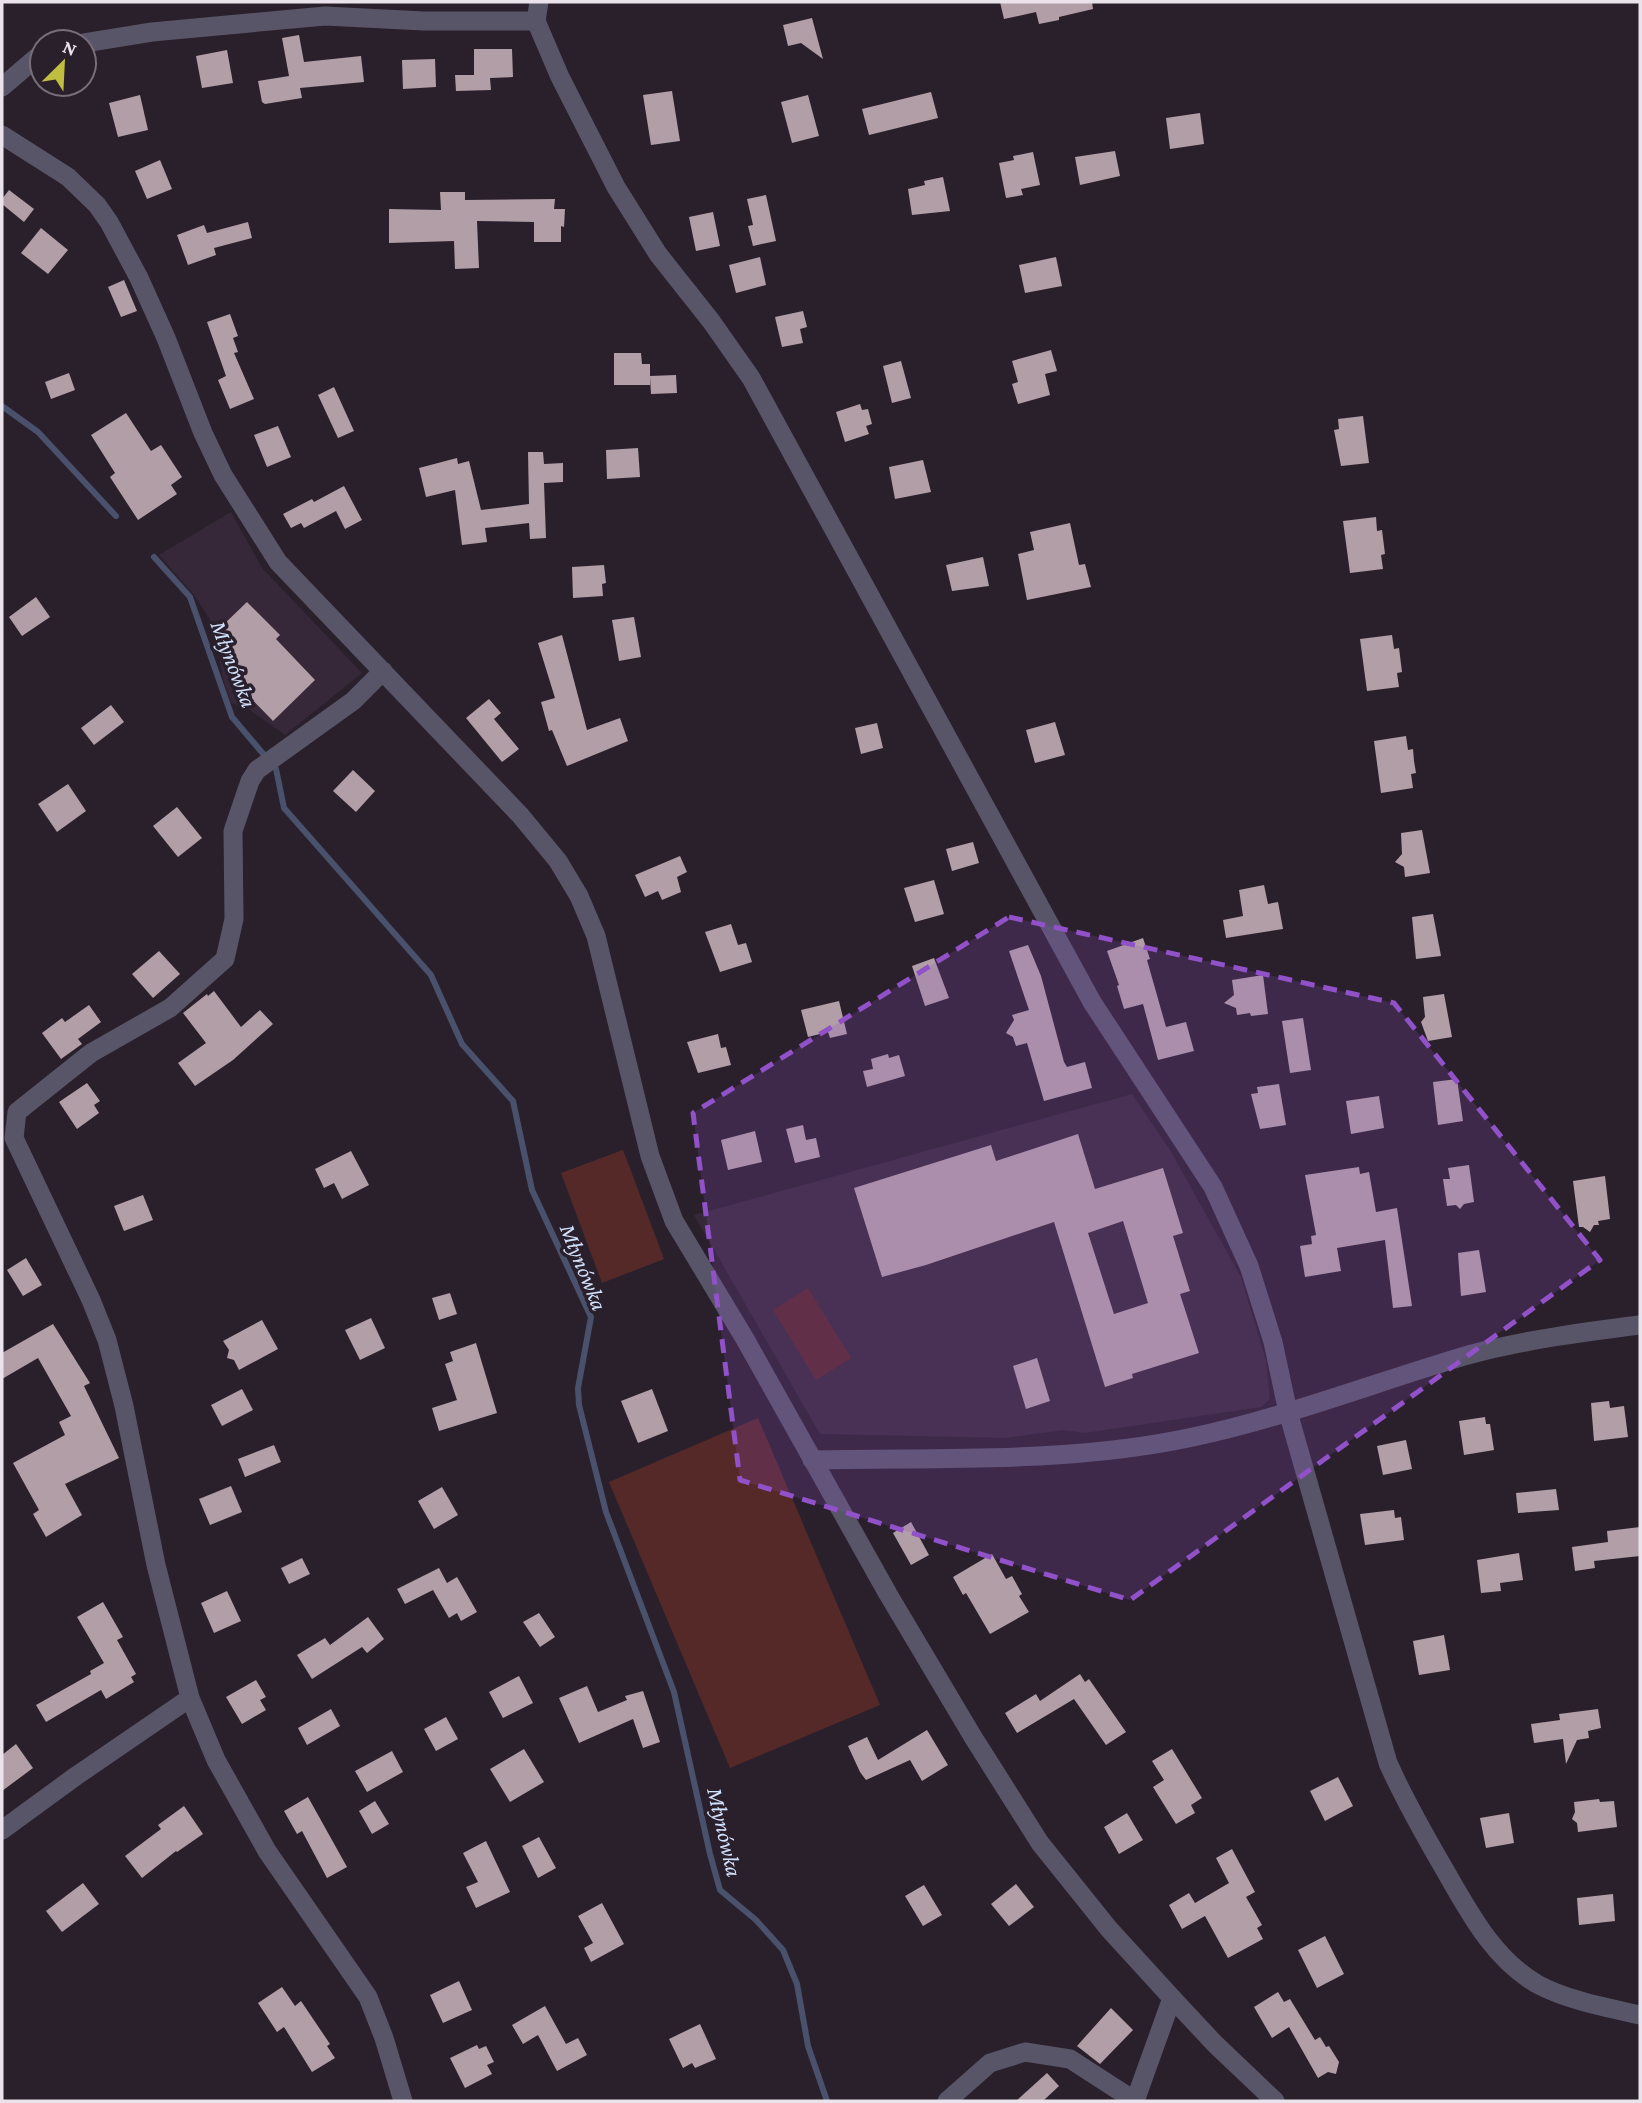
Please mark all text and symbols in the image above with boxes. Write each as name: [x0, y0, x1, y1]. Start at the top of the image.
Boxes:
north arrow: [28, 28, 98, 98]
text: N: [60, 36, 80, 60]
water label: Młynówka: [205, 616, 263, 711]
water label: Młynówka: [555, 1219, 613, 1314]
water label: Młynówka: [702, 1784, 748, 1879]

